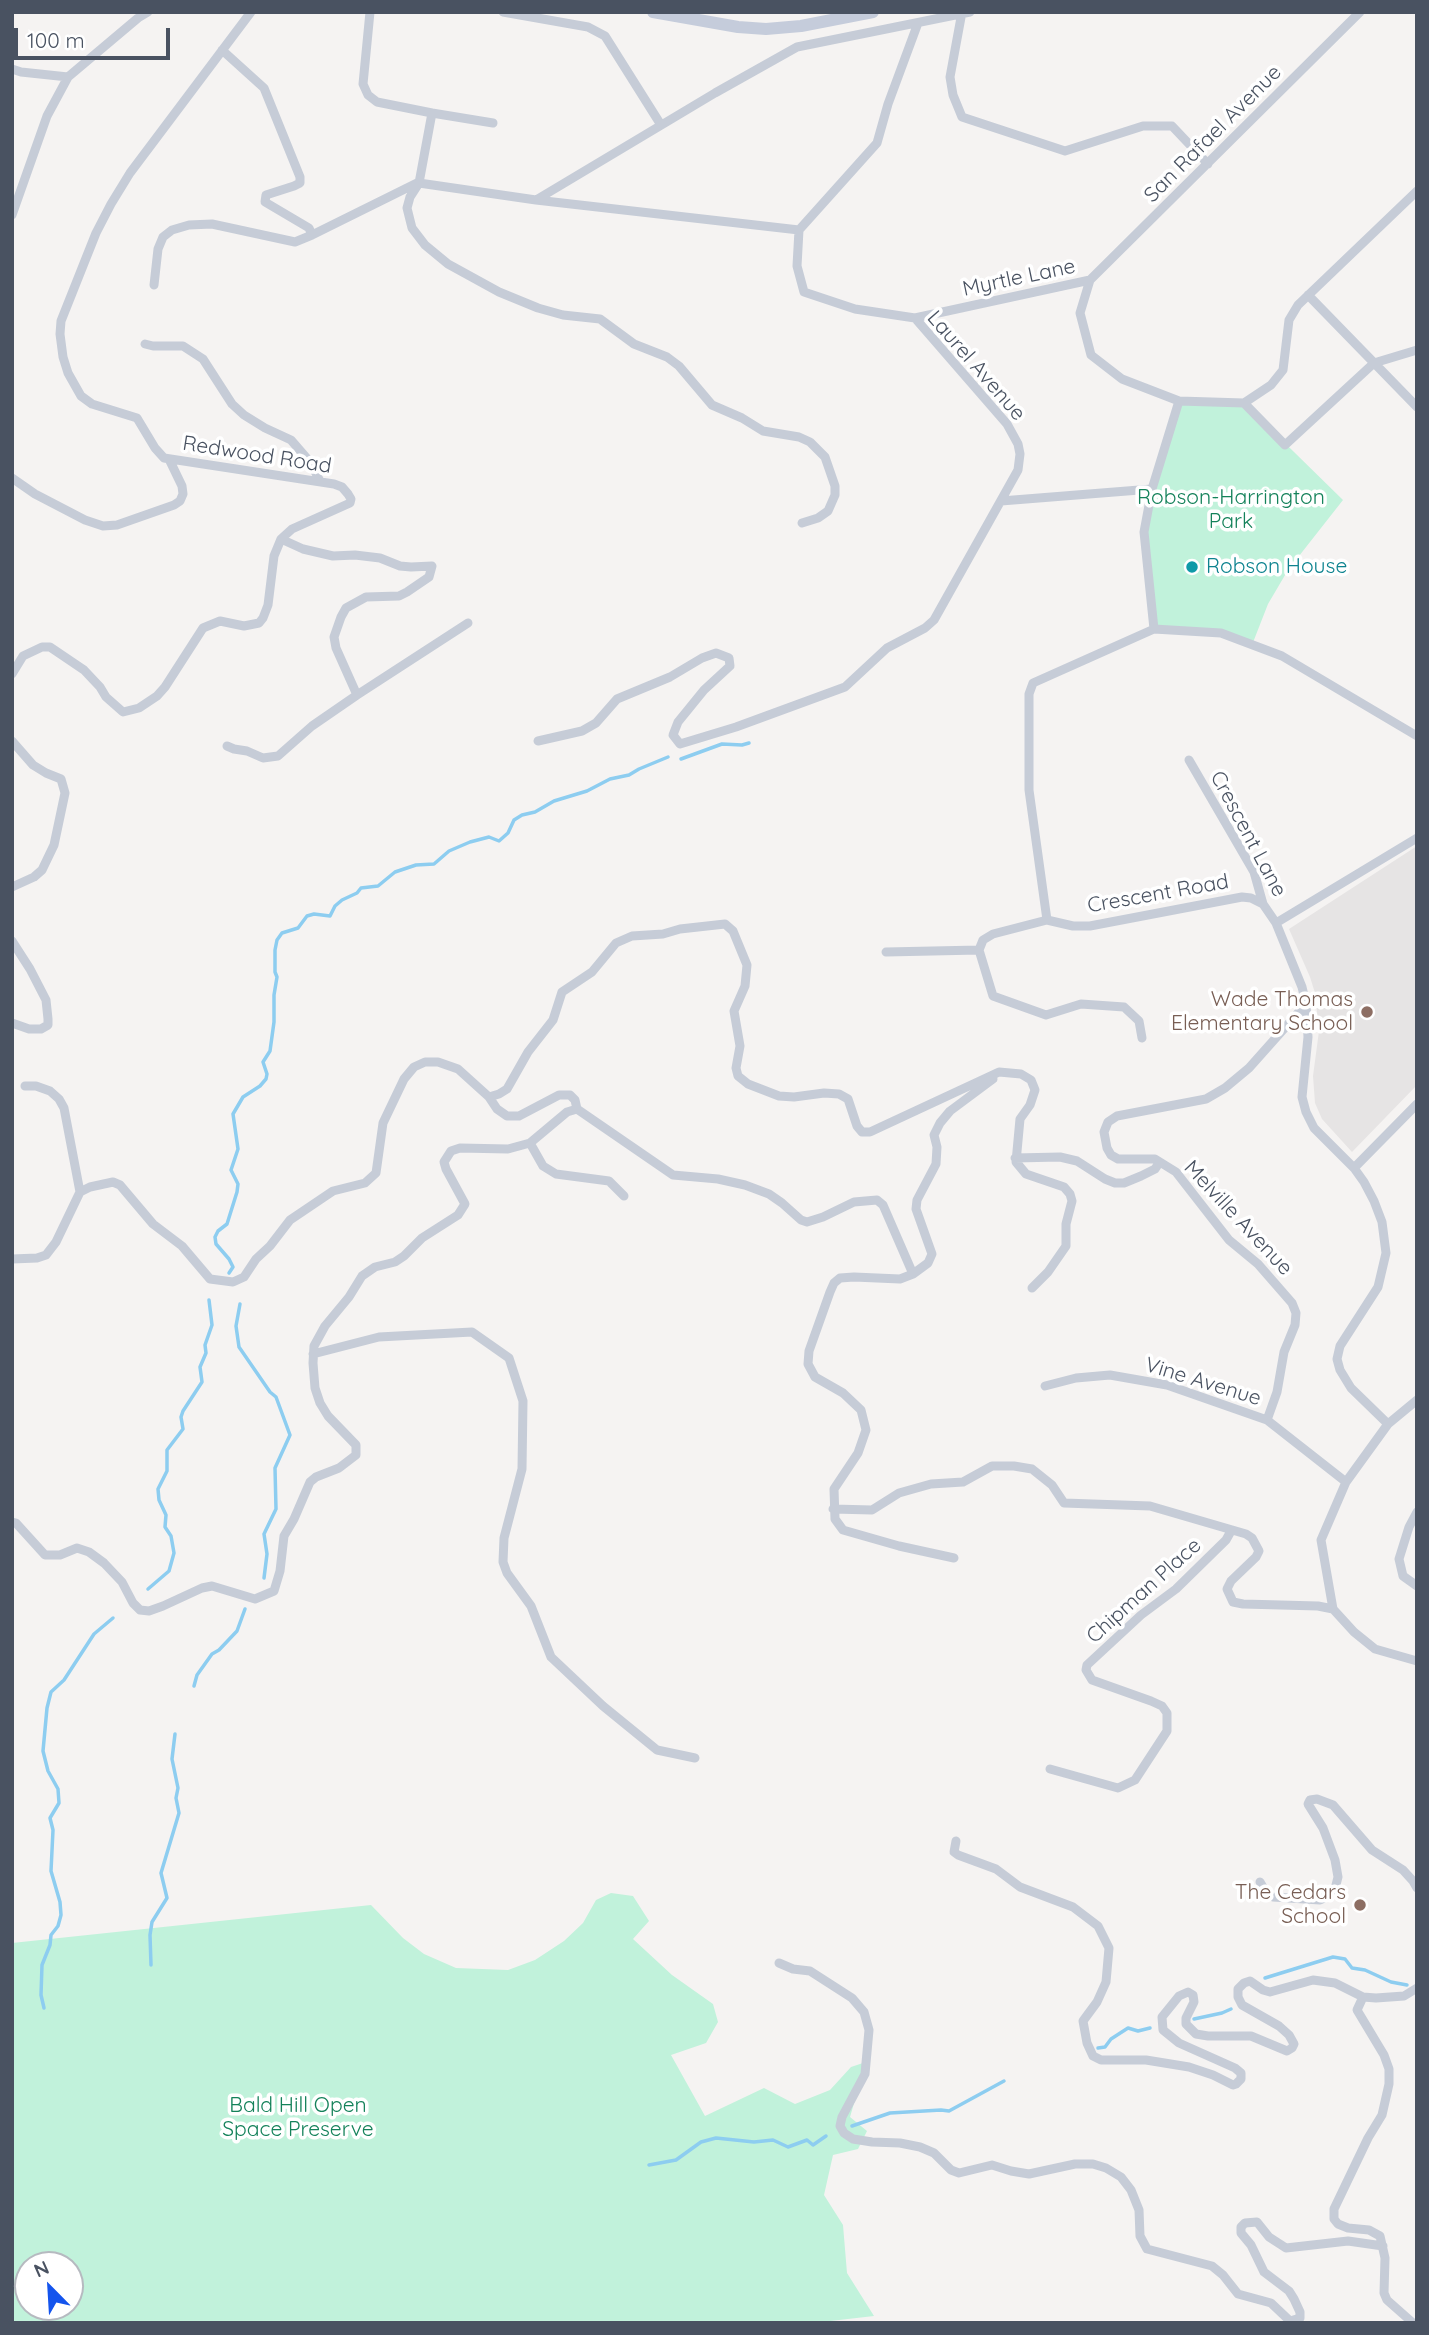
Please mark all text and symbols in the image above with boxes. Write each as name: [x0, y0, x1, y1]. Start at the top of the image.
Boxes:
scale bar: [18, 14, 173, 58]
text: 100 m: [27, 27, 85, 53]
street label: San Rafael Avenue: [1139, 60, 1287, 208]
street label: Myrtle Lane: [960, 254, 1078, 302]
street label: Laurel Avenue: [921, 306, 1031, 426]
street label: Redwood Road: [181, 431, 333, 479]
park label: Robson-Harrington Park: [1137, 485, 1325, 535]
place label: Robson House: [1206, 554, 1347, 580]
marker: Robson House: [1184, 559, 1200, 575]
street label: Crescent Lane: [1204, 767, 1292, 901]
street label: Crescent Road: [1085, 869, 1231, 919]
place label: Wade Thomas Elementary School: [1171, 987, 1353, 1037]
marker: Wade Thomas Elementary School: [1359, 1004, 1375, 1020]
street label: Melville Avenue: [1178, 1155, 1298, 1281]
street label: Vine Avenue: [1142, 1352, 1264, 1412]
street label: Chipman Place: [1082, 1533, 1206, 1649]
place label: The Cedars School: [1235, 1880, 1346, 1930]
marker: The Cedars School: [1352, 1897, 1368, 1913]
park label: Bald Hill Open Space Preserve: [222, 2093, 374, 2143]
north arrow: [14, 2251, 84, 2321]
text: N: [30, 2255, 53, 2282]

